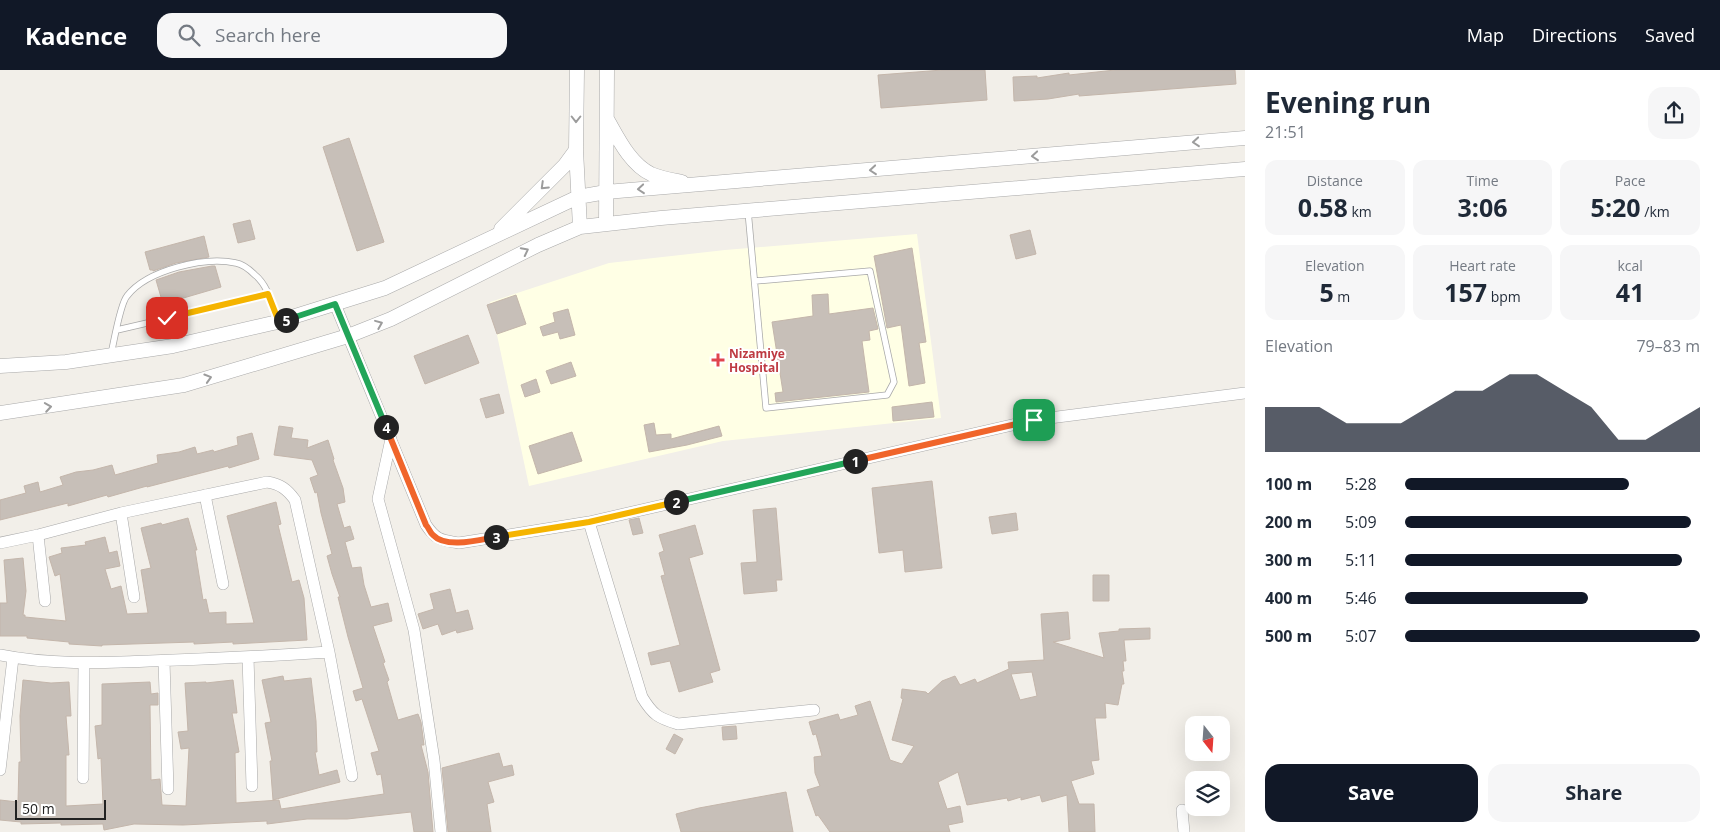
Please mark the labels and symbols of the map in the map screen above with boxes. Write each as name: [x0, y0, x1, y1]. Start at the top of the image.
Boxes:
one-way arrow: [571, 115, 581, 123]
one-way arrow: [1192, 136, 1200, 147]
one-way arrow: [1030, 150, 1038, 161]
one-way arrow: [868, 164, 876, 175]
one-way arrow: [541, 181, 550, 190]
one-way arrow: [637, 184, 645, 195]
one-way arrow: [520, 247, 529, 257]
pin: [146, 297, 188, 339]
pin: 5: [274, 308, 298, 332]
one-way arrow: [375, 319, 383, 329]
place label: Nizamiye Hospital: [729, 345, 785, 376]
marker: Nizamiye Hospital: [711, 353, 725, 367]
one-way arrow: [203, 373, 212, 383]
pin: [1013, 399, 1055, 441]
one-way arrow: [44, 402, 53, 412]
pin: 4: [374, 414, 398, 440]
pin: 1: [842, 448, 868, 474]
pin: 2: [664, 490, 688, 514]
pin: 3: [484, 524, 508, 550]
north arrow: [1185, 716, 1230, 761]
scale bar: [15, 797, 106, 820]

